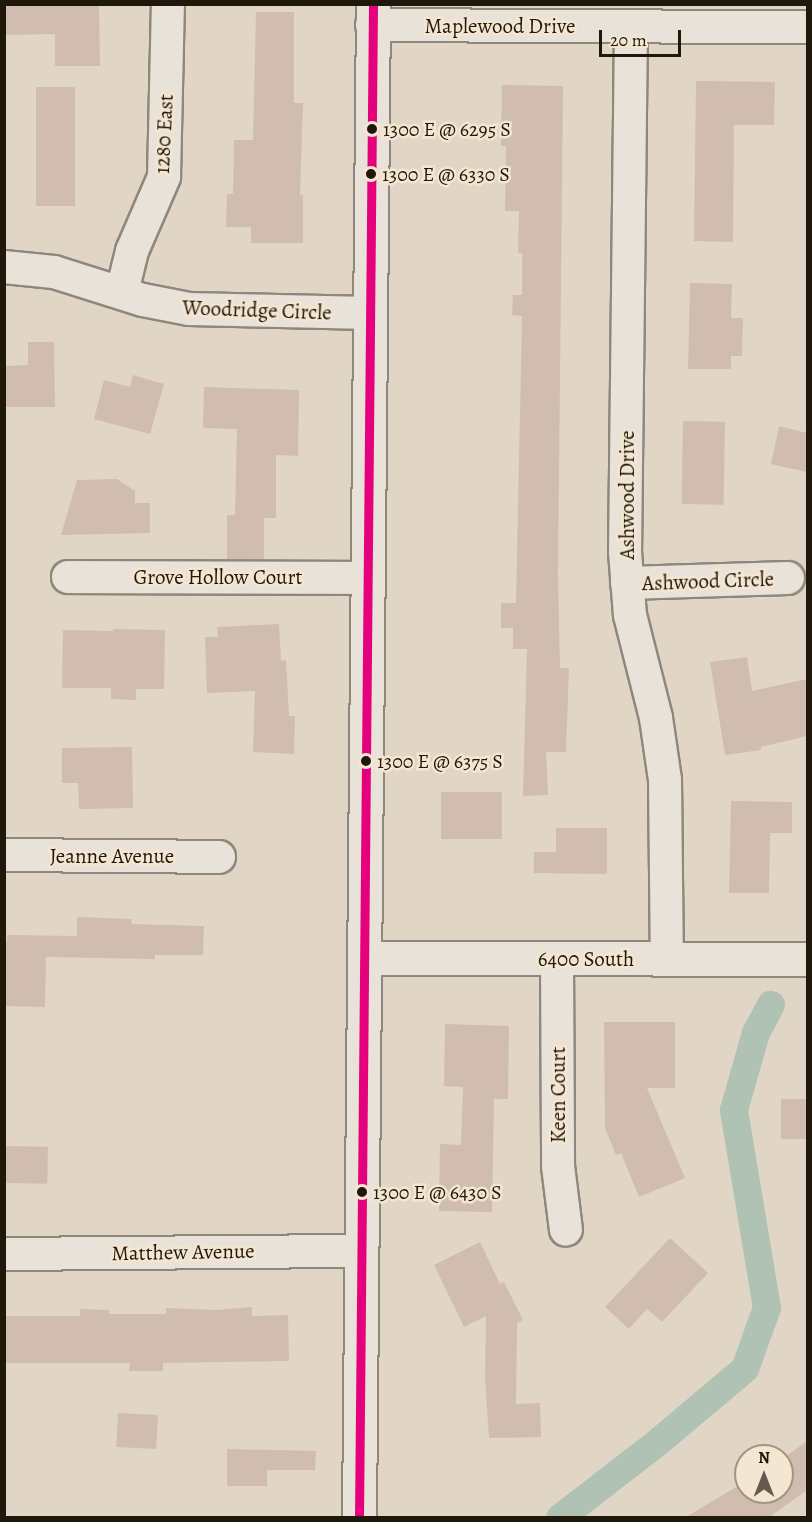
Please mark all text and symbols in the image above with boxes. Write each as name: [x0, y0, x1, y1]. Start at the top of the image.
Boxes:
street label: Maplewood Drive: [425, 13, 575, 39]
scale bar: [602, 18, 684, 56]
text: 20 m: [610, 28, 647, 52]
street label: 1280 East: [149, 93, 179, 175]
place label: 1300 E @ 6295 S: [383, 117, 511, 141]
marker: 1300 E @ 6295 S: [366, 123, 378, 135]
place label: 1300 E @ 6330 S: [382, 162, 510, 186]
marker: 1300 E @ 6330 S: [365, 168, 377, 180]
street label: Woodridge Circle: [182, 295, 332, 325]
street label: Ashwood Drive: [614, 430, 640, 560]
street label: Grove Hollow Court: [134, 564, 302, 590]
street label: Ashwood Circle: [641, 566, 775, 596]
place label: 1300 E @ 6375 S: [377, 749, 503, 773]
marker: 1300 E @ 6375 S: [360, 755, 372, 767]
street label: Jeanne Avenue: [50, 843, 174, 869]
street label: 6400 South: [538, 946, 634, 972]
street label: Keen Court: [545, 1047, 571, 1143]
place label: 1300 E @ 6430 S: [373, 1180, 502, 1204]
marker: 1300 E @ 6430 S: [356, 1186, 368, 1198]
street label: Matthew Avenue: [111, 1238, 255, 1266]
north arrow: [734, 1444, 794, 1504]
text: N: [758, 1447, 770, 1469]

